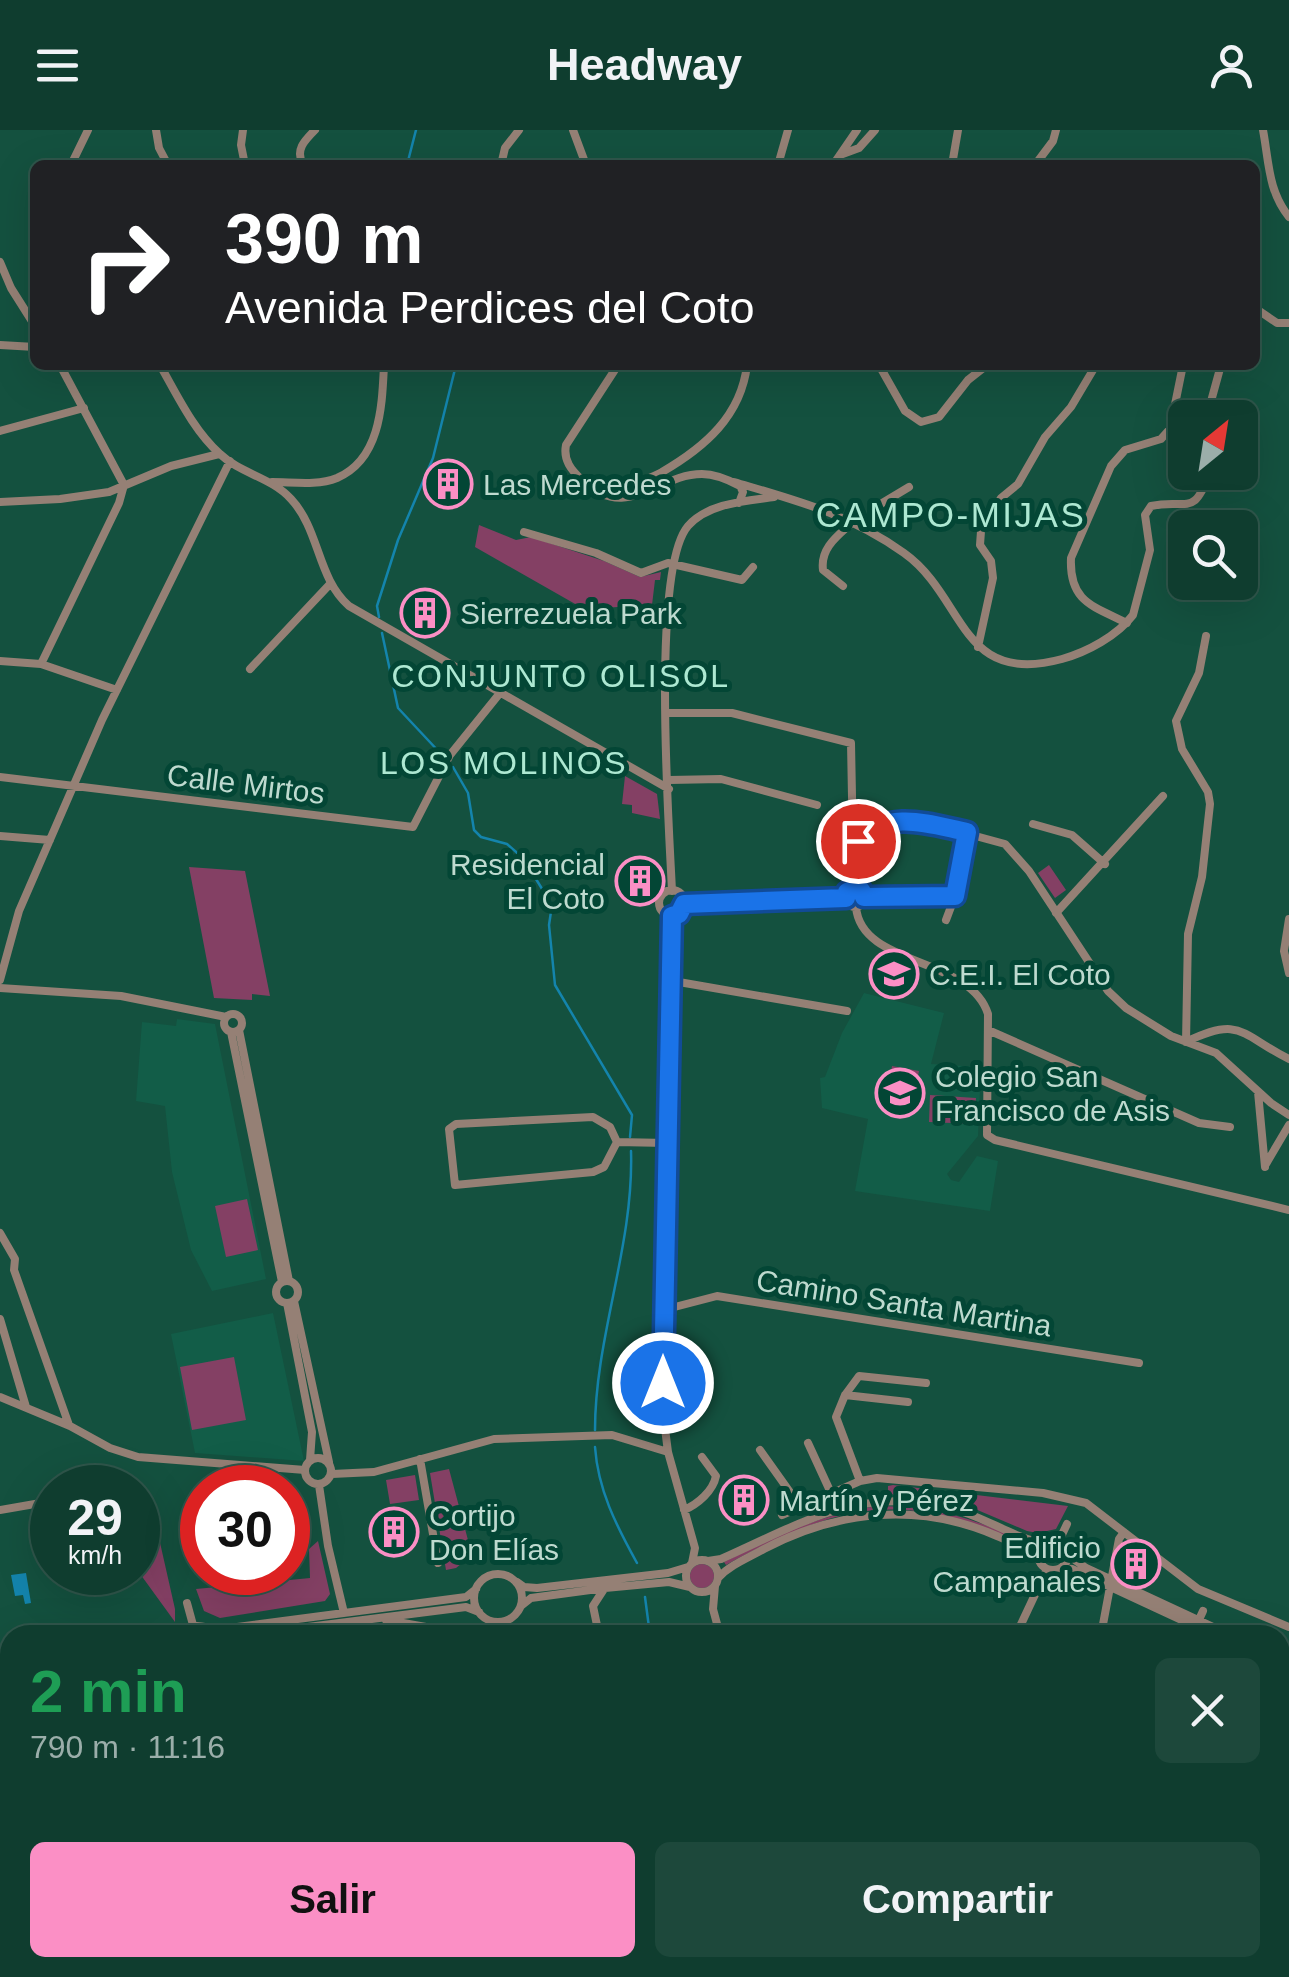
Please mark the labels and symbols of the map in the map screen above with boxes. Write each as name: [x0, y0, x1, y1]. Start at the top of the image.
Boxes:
north arrow: [1168, 400, 1258, 490]
building icon: Las Mercedes: [422, 458, 474, 510]
place label: Las Mercedes: [483, 468, 671, 501]
district label: CAMPO-MIJAS: [816, 495, 1086, 534]
building icon: Sierrezuela Park: [399, 587, 451, 639]
place label: Sierrezuela Park: [460, 597, 683, 630]
district label: CONJUNTO OLISOL: [391, 658, 731, 694]
district label: LOS MOLINOS: [380, 745, 628, 781]
street label: Calle Mirtos: [165, 758, 327, 810]
pin: [816, 799, 901, 884]
place label: Residencial El Coto: [450, 848, 605, 915]
building icon: Residencial El Coto: [614, 855, 666, 907]
school or university icon: C.E.I. El Coto: [868, 948, 920, 1000]
place label: C.E.I. El Coto: [929, 958, 1111, 991]
place label: Colegio San Francisco de Asis: [935, 1060, 1170, 1127]
school or university icon: Colegio San Francisco de Asis: [874, 1067, 926, 1119]
street label: Camino Santa Martina: [754, 1263, 1054, 1343]
position arrow: [611, 1331, 715, 1435]
speed limit sign: 30: [180, 1465, 310, 1595]
building icon: Martín y Pérez: [718, 1474, 770, 1526]
place label: Martín y Pérez: [779, 1484, 974, 1517]
place label: Cortijo Don Elías: [429, 1499, 559, 1566]
building icon: Cortijo Don Elías: [368, 1506, 420, 1558]
place label: Edificio Campanales: [933, 1531, 1101, 1598]
building icon: Edificio Campanales: [1110, 1538, 1162, 1590]

